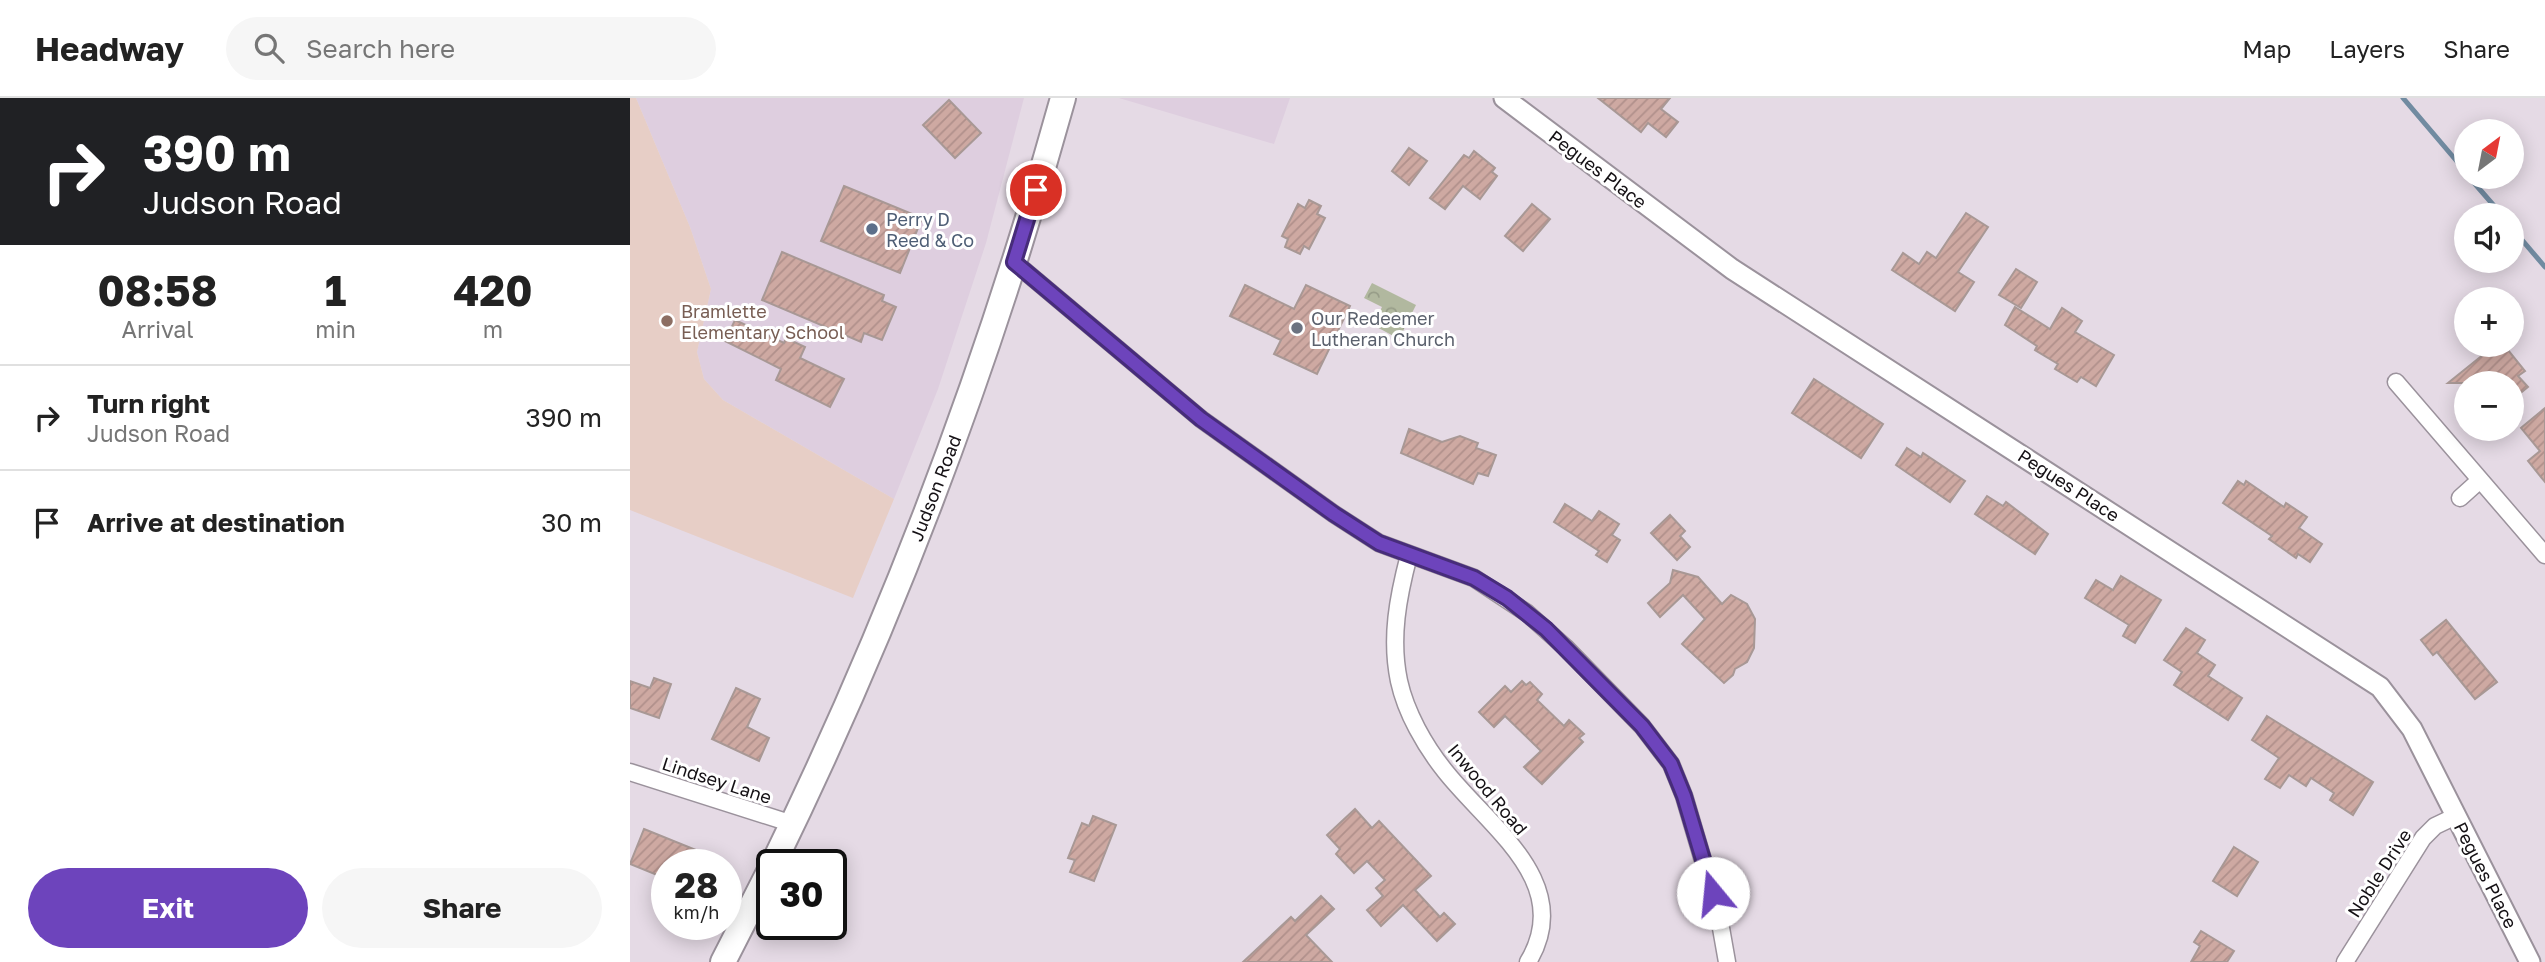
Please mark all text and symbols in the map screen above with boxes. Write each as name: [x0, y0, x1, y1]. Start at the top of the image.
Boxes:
search box: [226, 17, 716, 80]
text: Headway: [35, 29, 184, 68]
icon: search: [250, 29, 288, 67]
text: Search here: [306, 33, 455, 64]
text: Map: [2242, 34, 2291, 63]
text: Layers: [2329, 34, 2405, 63]
text: Share: [2443, 34, 2510, 63]
north arrow: [2454, 119, 2524, 189]
map controls: [2454, 119, 2524, 441]
text: 390 m: [143, 123, 291, 182]
street label: Pegues Place: [1545, 125, 1651, 213]
icon: right: [28, 126, 119, 217]
pin: [1006, 160, 1066, 220]
icon: arrive: [1017, 171, 1055, 209]
text: Judson Road: [143, 183, 342, 221]
button: sound: [2454, 203, 2524, 273]
place label: Perry D Reed & Co: [886, 208, 974, 251]
marker: Perry D Reed & Co: [864, 221, 880, 237]
text: 08:58: [98, 265, 218, 315]
text: 1: [325, 265, 346, 315]
text: 420: [453, 265, 532, 315]
button: +: [2454, 287, 2524, 357]
place label: Bramlette Elementary School: [681, 300, 845, 343]
place label: Our Redeemer Lutheran Church: [1311, 307, 1455, 350]
marker: Bramlette Elementary School: [659, 313, 675, 329]
text: Arrival: [122, 315, 194, 343]
text: min: [315, 315, 356, 343]
text: m: [483, 315, 503, 343]
marker: Our Redeemer Lutheran Church: [1289, 320, 1305, 336]
button: −: [2454, 371, 2524, 441]
text: Turn right: [87, 388, 210, 419]
icon: right: [28, 399, 66, 437]
text: 390 m: [525, 402, 602, 433]
text: Judson Road: [87, 419, 230, 447]
street label: Judson Road: [905, 432, 965, 544]
street label: Pegues Place: [2014, 444, 2124, 526]
icon: arrive: [28, 504, 66, 542]
text: Arrive at destination: [87, 507, 345, 538]
text: 30 m: [541, 507, 602, 538]
street label: Inwood Road: [1444, 739, 1532, 839]
street label: Lindsey Lane: [660, 752, 774, 808]
street label: Pegues Place: [2450, 818, 2522, 932]
street label: Noble Drive: [2342, 825, 2416, 921]
speed limit sign: 30: [756, 849, 847, 940]
position arrow: [1676, 856, 1750, 930]
text: 28: [675, 864, 718, 906]
button: Exit: [28, 868, 308, 948]
button: Share: [322, 868, 602, 948]
text: km/h: [674, 901, 719, 923]

